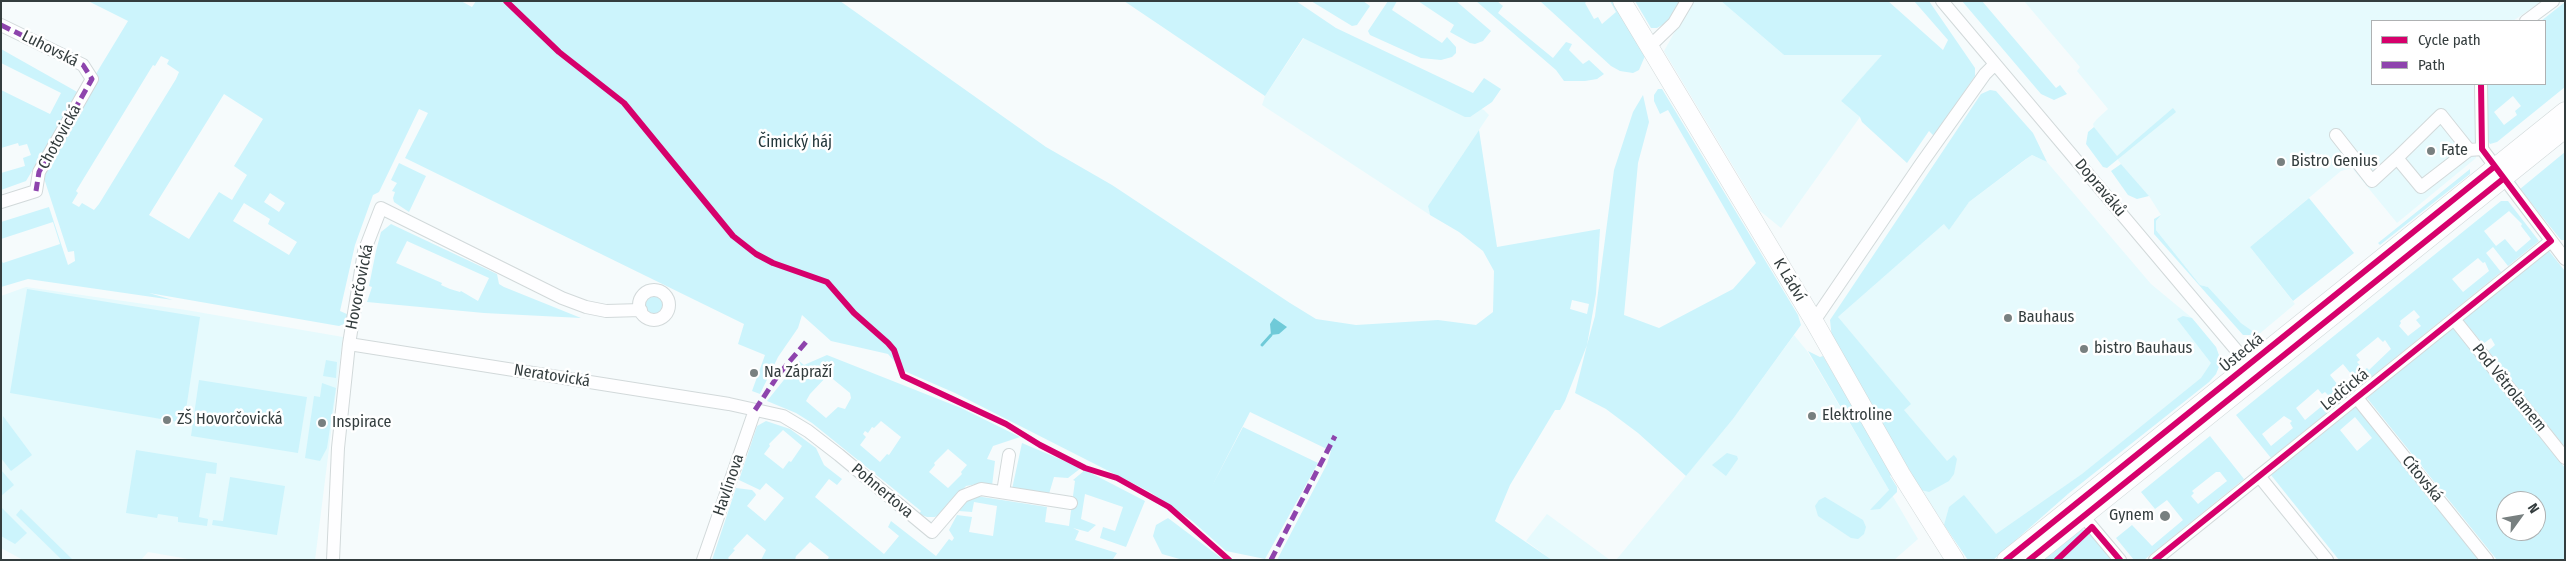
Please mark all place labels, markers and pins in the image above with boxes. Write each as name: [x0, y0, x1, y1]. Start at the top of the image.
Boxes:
place label: Fate: [2441, 141, 2468, 161]
marker: Fate: [2425, 145, 2437, 157]
place label: Bistro Genius: [2291, 152, 2378, 172]
marker: Bistro Genius: [2275, 156, 2287, 168]
place label: Bauhaus: [2018, 308, 2074, 328]
marker: Bauhaus: [2002, 312, 2014, 324]
place label: bistro Bauhaus: [2094, 339, 2192, 359]
marker: bistro Bauhaus: [2078, 343, 2090, 355]
place label: Na Zápraží: [764, 363, 832, 383]
marker: Na Zápraží: [748, 367, 760, 379]
place label: Elektroline: [1822, 406, 1892, 426]
place label: ZŠ Hovorčovická: [177, 410, 283, 430]
marker: Elektroline: [1806, 410, 1818, 422]
place label: Inspirace: [332, 413, 391, 433]
marker: ZŠ Hovorčovická: [161, 414, 173, 426]
marker: Inspirace: [316, 417, 328, 429]
place label: Gynem: [2109, 506, 2154, 526]
marker: Gynem: [2158, 509, 2172, 523]

